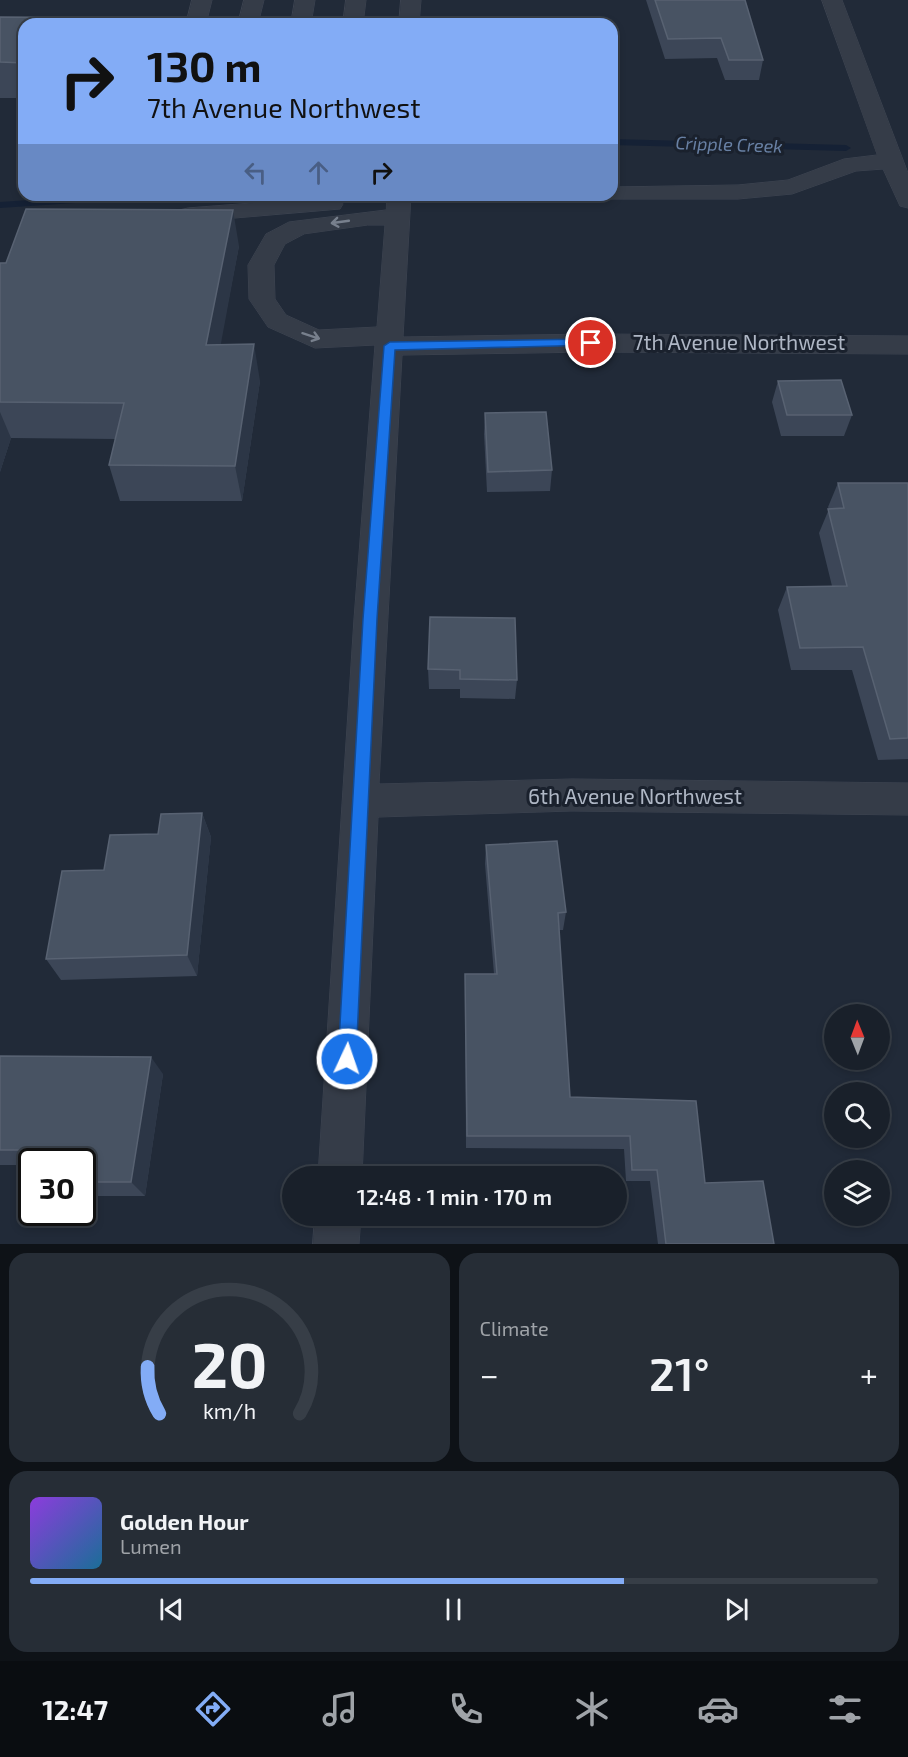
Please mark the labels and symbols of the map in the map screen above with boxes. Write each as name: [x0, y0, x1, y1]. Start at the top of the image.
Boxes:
water label: Cripple Creek: [675, 131, 783, 157]
one-way arrow: [330, 216, 350, 227]
pin: [565, 317, 616, 368]
street label: 7th Avenue Northwest: [633, 329, 845, 354]
one-way arrow: [301, 331, 319, 342]
street label: 6th Avenue Northwest: [528, 783, 742, 808]
north arrow: [824, 1004, 890, 1070]
position arrow: [315, 1027, 379, 1091]
speed limit sign: 30: [18, 1148, 96, 1226]

